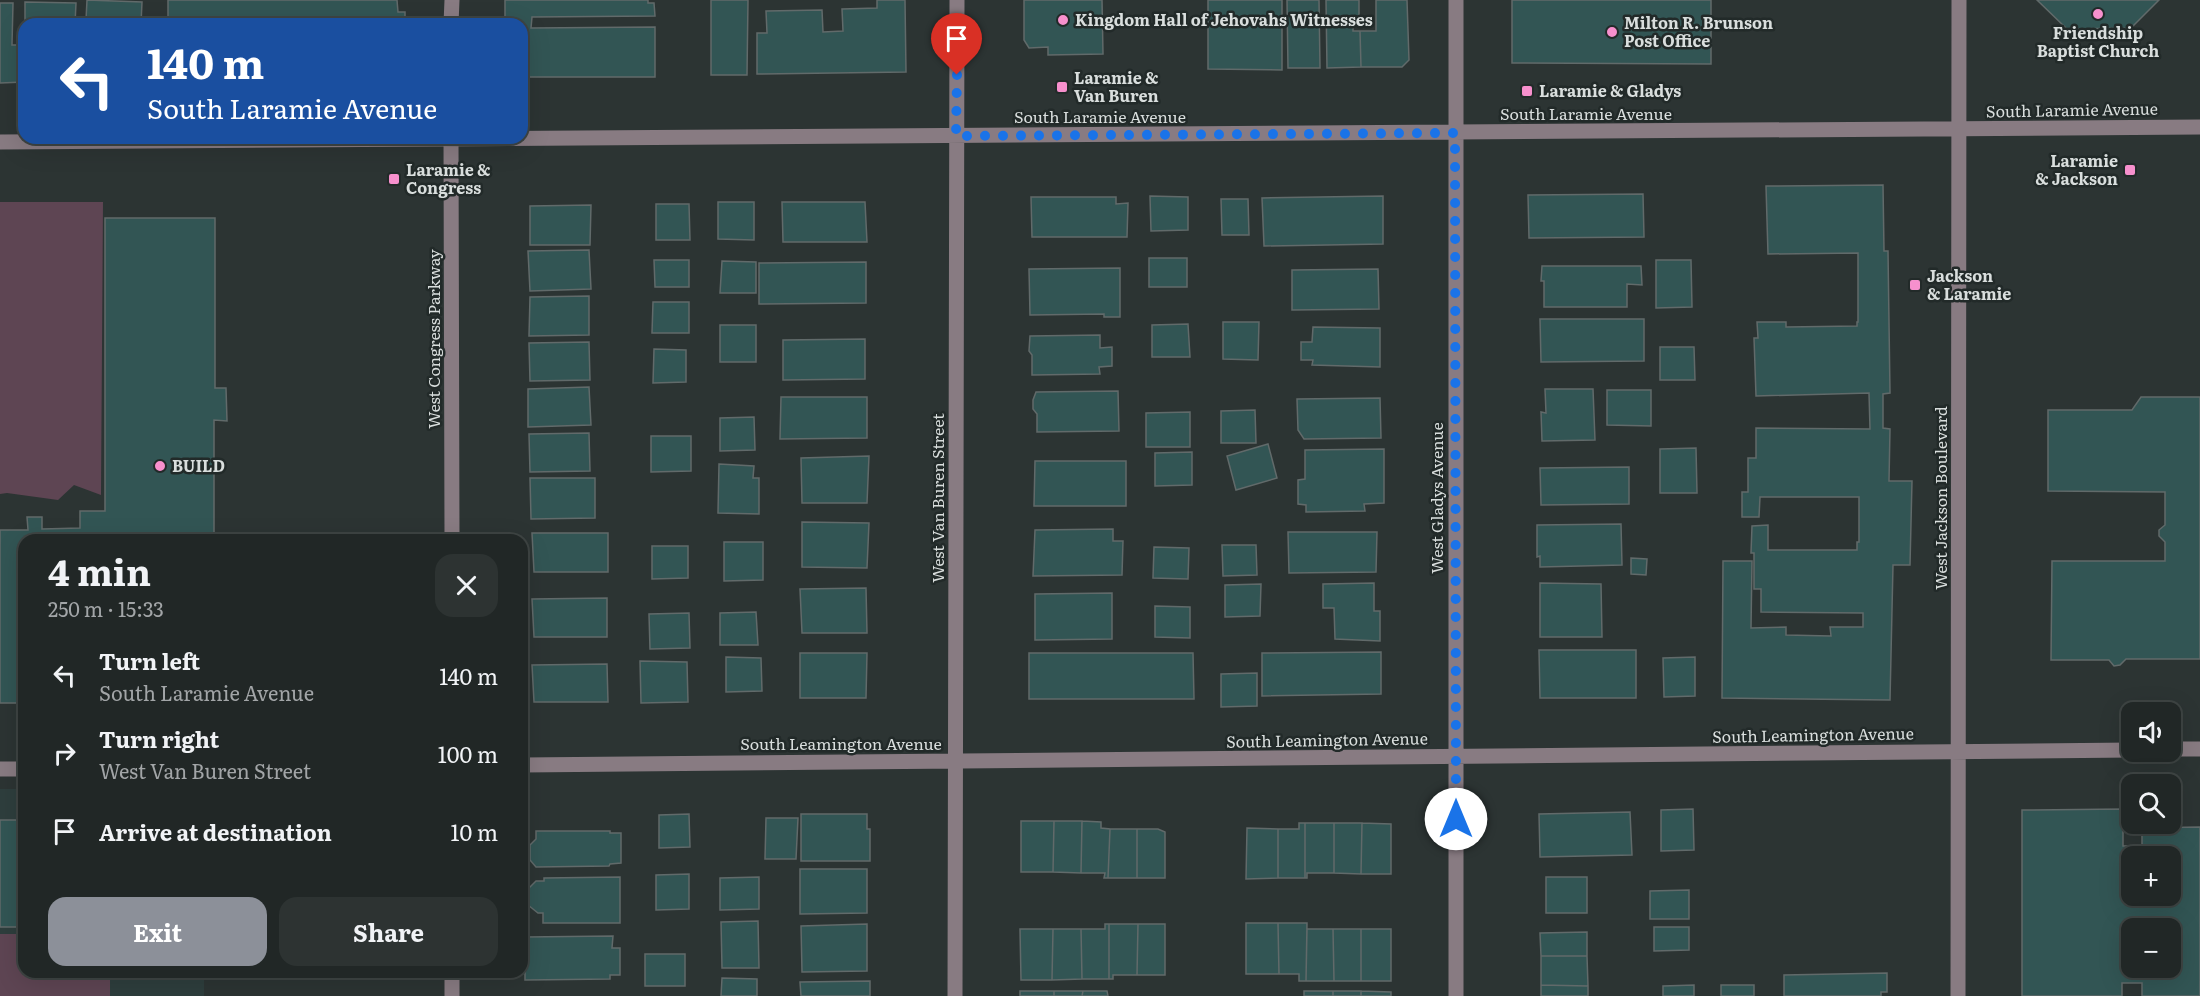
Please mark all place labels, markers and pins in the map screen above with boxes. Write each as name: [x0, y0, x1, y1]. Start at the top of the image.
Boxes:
place label: Kingdom Hall of Jehovahs Witnesses: [1075, 7, 1373, 31]
marker: Friendship Baptist Church: [2091, 7, 2105, 21]
place label: Milton R. Brunson Post Office: [1624, 10, 1773, 52]
pin: [931, 13, 982, 75]
marker: Kingdom Hall of Jehovahs Witnesses: [1056, 13, 1070, 27]
place label: Friendship Baptist Church: [2037, 20, 2159, 62]
marker: Milton R. Brunson Post Office: [1605, 25, 1619, 39]
place label: Laramie & Van Buren: [1074, 65, 1159, 107]
place label: Laramie & Gladys: [1539, 78, 1681, 102]
marker: Laramie & Van Buren: [1055, 80, 1069, 94]
marker: Laramie & Gladys: [1520, 84, 1534, 98]
place label: Laramie & Jackson: [2035, 148, 2118, 190]
place label: Laramie & Congress: [406, 157, 490, 199]
marker: Laramie & Jackson: [2123, 163, 2137, 177]
marker: Laramie & Congress: [387, 172, 401, 186]
place label: Jackson & Laramie: [1927, 263, 2011, 305]
marker: Jackson & Laramie: [1908, 278, 1922, 292]
place label: BUILD: [172, 453, 225, 477]
marker: BUILD: [153, 459, 167, 473]

